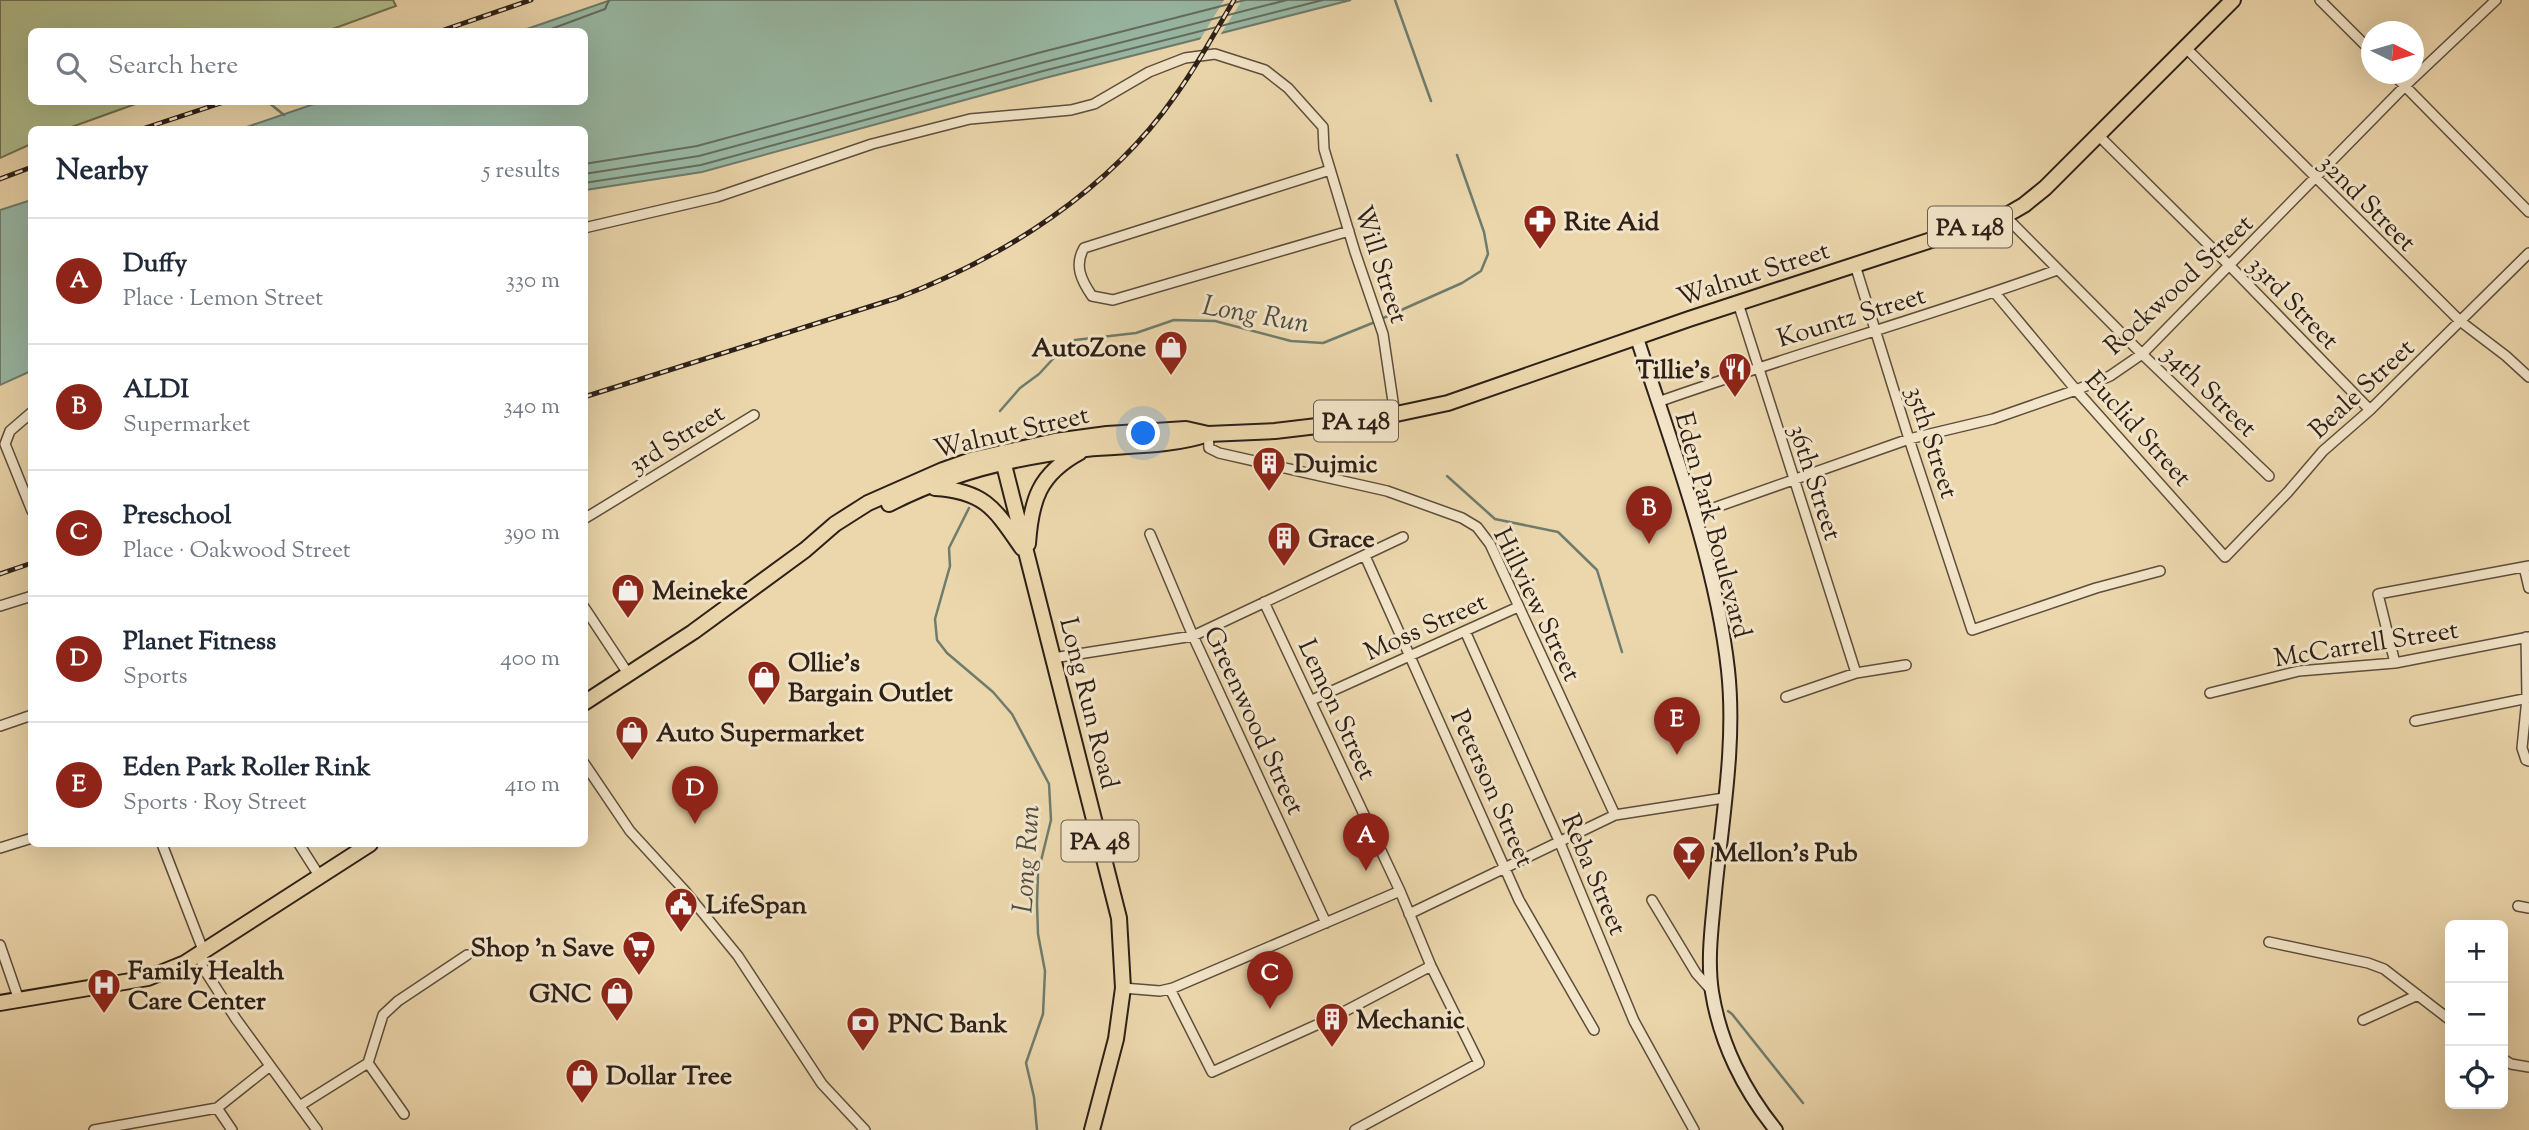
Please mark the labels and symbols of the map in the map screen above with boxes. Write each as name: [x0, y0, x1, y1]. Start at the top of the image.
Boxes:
north arrow: [2361, 21, 2424, 84]
street label: 32nd Street: [2309, 146, 2424, 261]
street label: Will Street: [1343, 201, 1416, 329]
pharmacy icon: Rite Aid: [1521, 202, 1559, 251]
place label: Rite Aid: [1564, 205, 1660, 242]
road number: PA 148: [1928, 207, 2012, 248]
street label: Rockwood Street: [2097, 207, 2263, 365]
street label: Walnut Street: [1673, 233, 1835, 317]
street label: 33rd Street: [2238, 248, 2347, 359]
street label: Kountz Street: [1773, 278, 1931, 359]
water label: Long Run: [1199, 287, 1313, 345]
shop icon: AutoZone: [1152, 328, 1190, 377]
place label: AutoZone: [1032, 331, 1146, 368]
street label: Beale Street: [2302, 331, 2424, 448]
street label: 34th Street: [2152, 337, 2264, 447]
restaurant icon: Tillie's: [1716, 350, 1754, 399]
place label: Tillie's: [1636, 353, 1710, 390]
street label: Euclid Street: [2075, 364, 2199, 496]
street label: 35th Street: [1895, 382, 1966, 504]
street label: 3rd Street: [622, 396, 733, 484]
street label: Walnut Street: [930, 398, 1093, 469]
road number: PA 148: [1314, 400, 1398, 442]
street label: Eden Park Boulevard: [1664, 409, 1760, 643]
your location: [1126, 416, 1160, 450]
street label: 36th Street: [1778, 420, 1850, 546]
building icon: Dujmic: [1250, 444, 1288, 493]
place label: Dujmic: [1294, 447, 1378, 484]
pin: B: [1626, 486, 1672, 544]
building icon: Grace: [1265, 519, 1303, 568]
place label: Grace: [1308, 522, 1375, 559]
street label: Hillview Street: [1483, 522, 1589, 688]
shop icon: Meineke: [609, 571, 647, 620]
place label: Meineke: [652, 574, 748, 611]
street label: Moss Street: [1359, 585, 1493, 672]
street label: McCarrell Street: [2272, 613, 2461, 678]
street label: Long Run Road: [1048, 614, 1127, 794]
street label: Greenwood Street: [1193, 621, 1313, 822]
street label: Lemon Street: [1287, 634, 1385, 787]
place label: Ollie's Bargain Outlet: [788, 646, 953, 713]
shop icon: Ollie's Bargain Outlet: [745, 658, 783, 707]
pin: E: [1654, 697, 1700, 755]
street label: Peterson Street: [1439, 704, 1542, 874]
shop icon: Auto Supermarket: [613, 713, 651, 762]
place label: Auto Supermarket: [656, 716, 864, 753]
pin: D: [672, 766, 718, 824]
water label: Long Run: [1004, 803, 1052, 915]
street label: Reba Street: [1551, 809, 1635, 942]
pin: A: [1343, 813, 1389, 871]
road number: PA 48: [1062, 820, 1138, 862]
bar icon: Mellon's Pub: [1670, 833, 1708, 882]
place label: Mellon's Pub: [1714, 836, 1858, 873]
public building icon: LifeSpan: [662, 885, 700, 934]
place label: LifeSpan: [706, 888, 808, 925]
supermarket icon: Shop 'n Save: [620, 928, 658, 977]
place label: Shop 'n Save: [471, 931, 614, 968]
pin: C: [1247, 951, 1293, 1009]
place label: Family Health Care Center: [128, 954, 285, 1021]
hospital icon: Family Health Care Center: [85, 966, 123, 1015]
shop icon: GNC: [598, 974, 636, 1023]
place label: GNC: [529, 977, 592, 1014]
building icon: Mechanic: [1313, 1000, 1351, 1049]
place label: Mechanic: [1356, 1003, 1465, 1040]
bank icon: PNC Bank: [844, 1004, 882, 1053]
place label: PNC Bank: [888, 1007, 1008, 1044]
shop icon: Dollar Tree: [563, 1056, 601, 1105]
place label: Dollar Tree: [606, 1059, 732, 1096]

